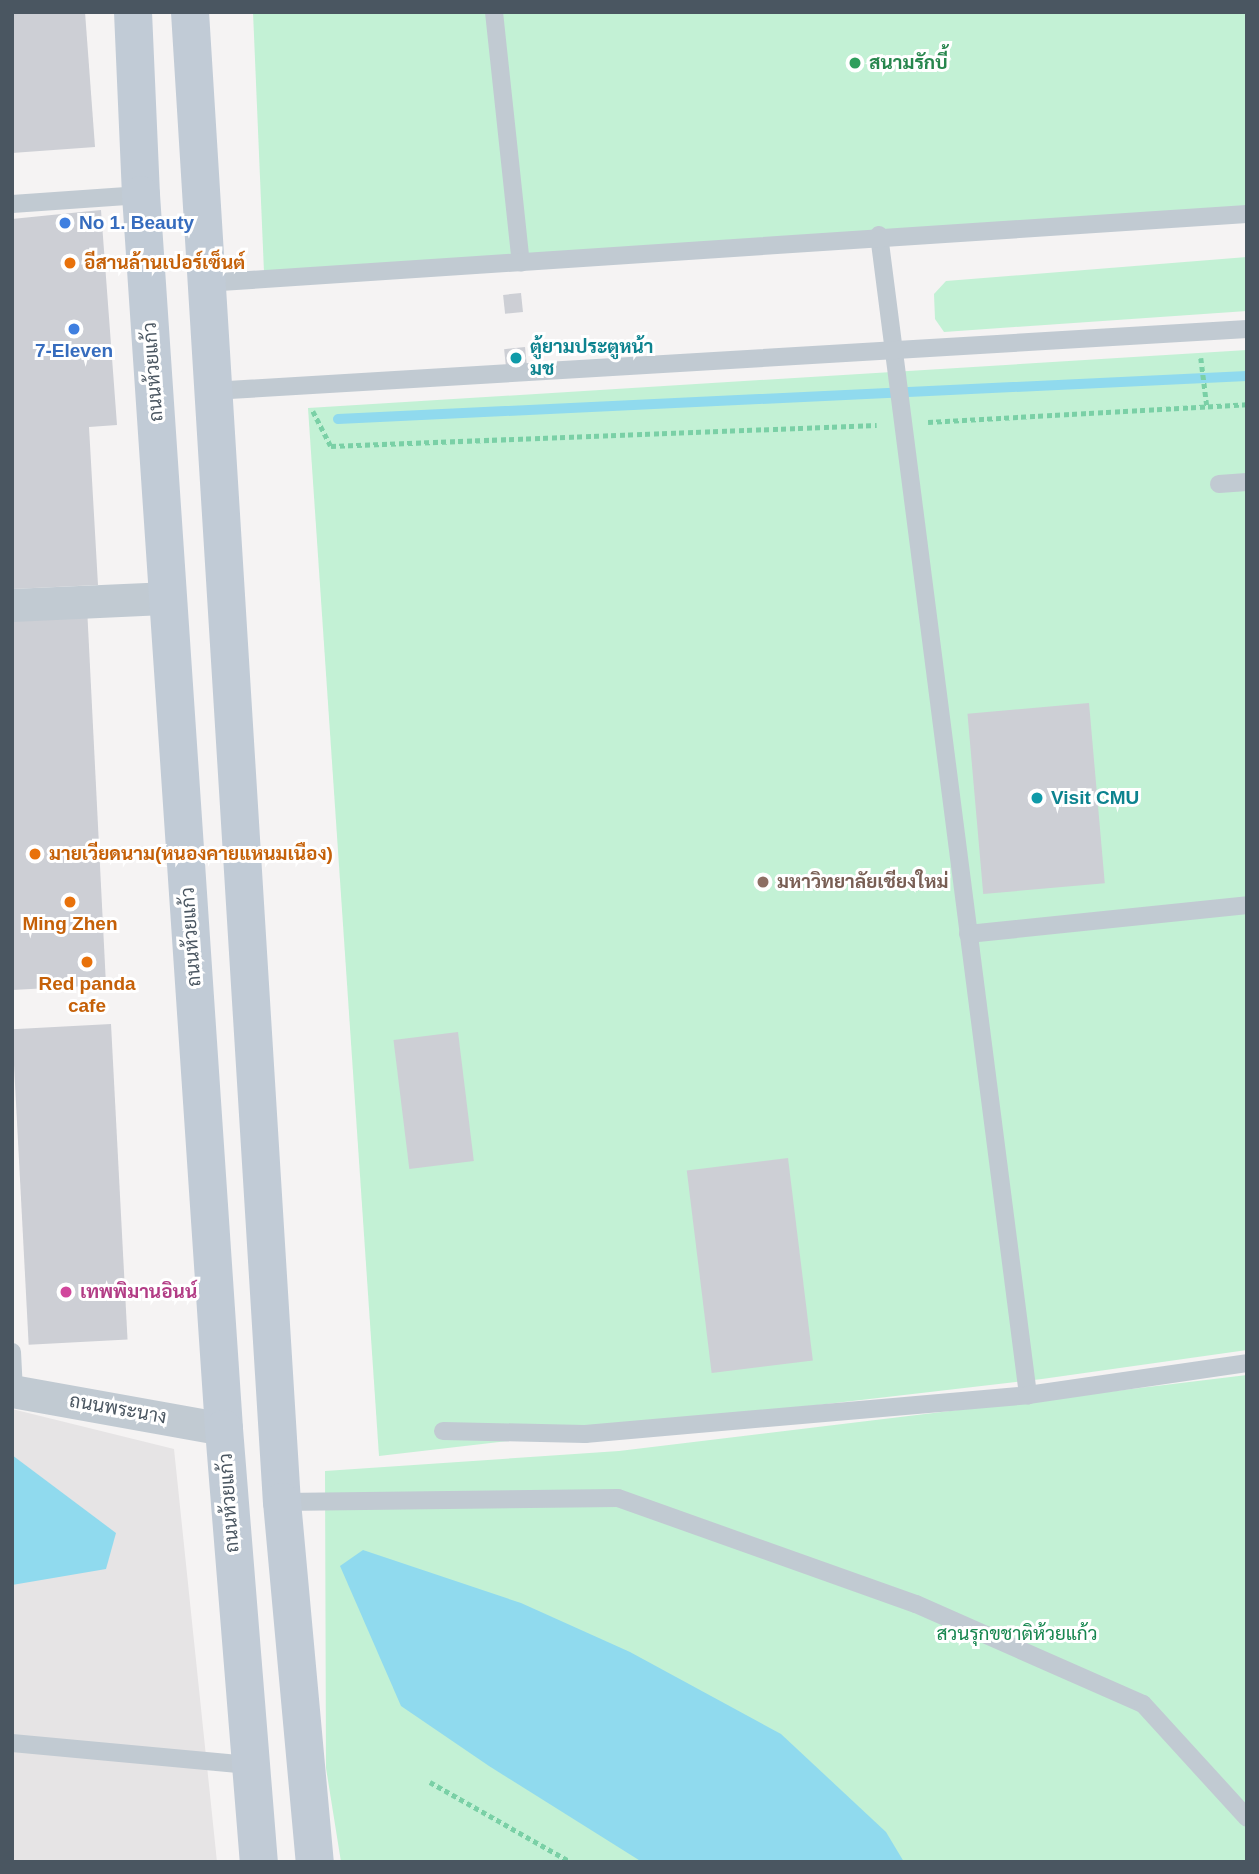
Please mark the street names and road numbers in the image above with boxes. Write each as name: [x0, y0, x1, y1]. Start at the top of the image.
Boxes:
street label: ถนนห้วยแก้ว: [138, 322, 168, 422]
street label: ถนนห้วยแก้ว: [176, 887, 206, 987]
street label: ถนนพระนาง: [68, 1389, 168, 1429]
street label: ถนนห้วยแก้ว: [214, 1453, 244, 1553]

